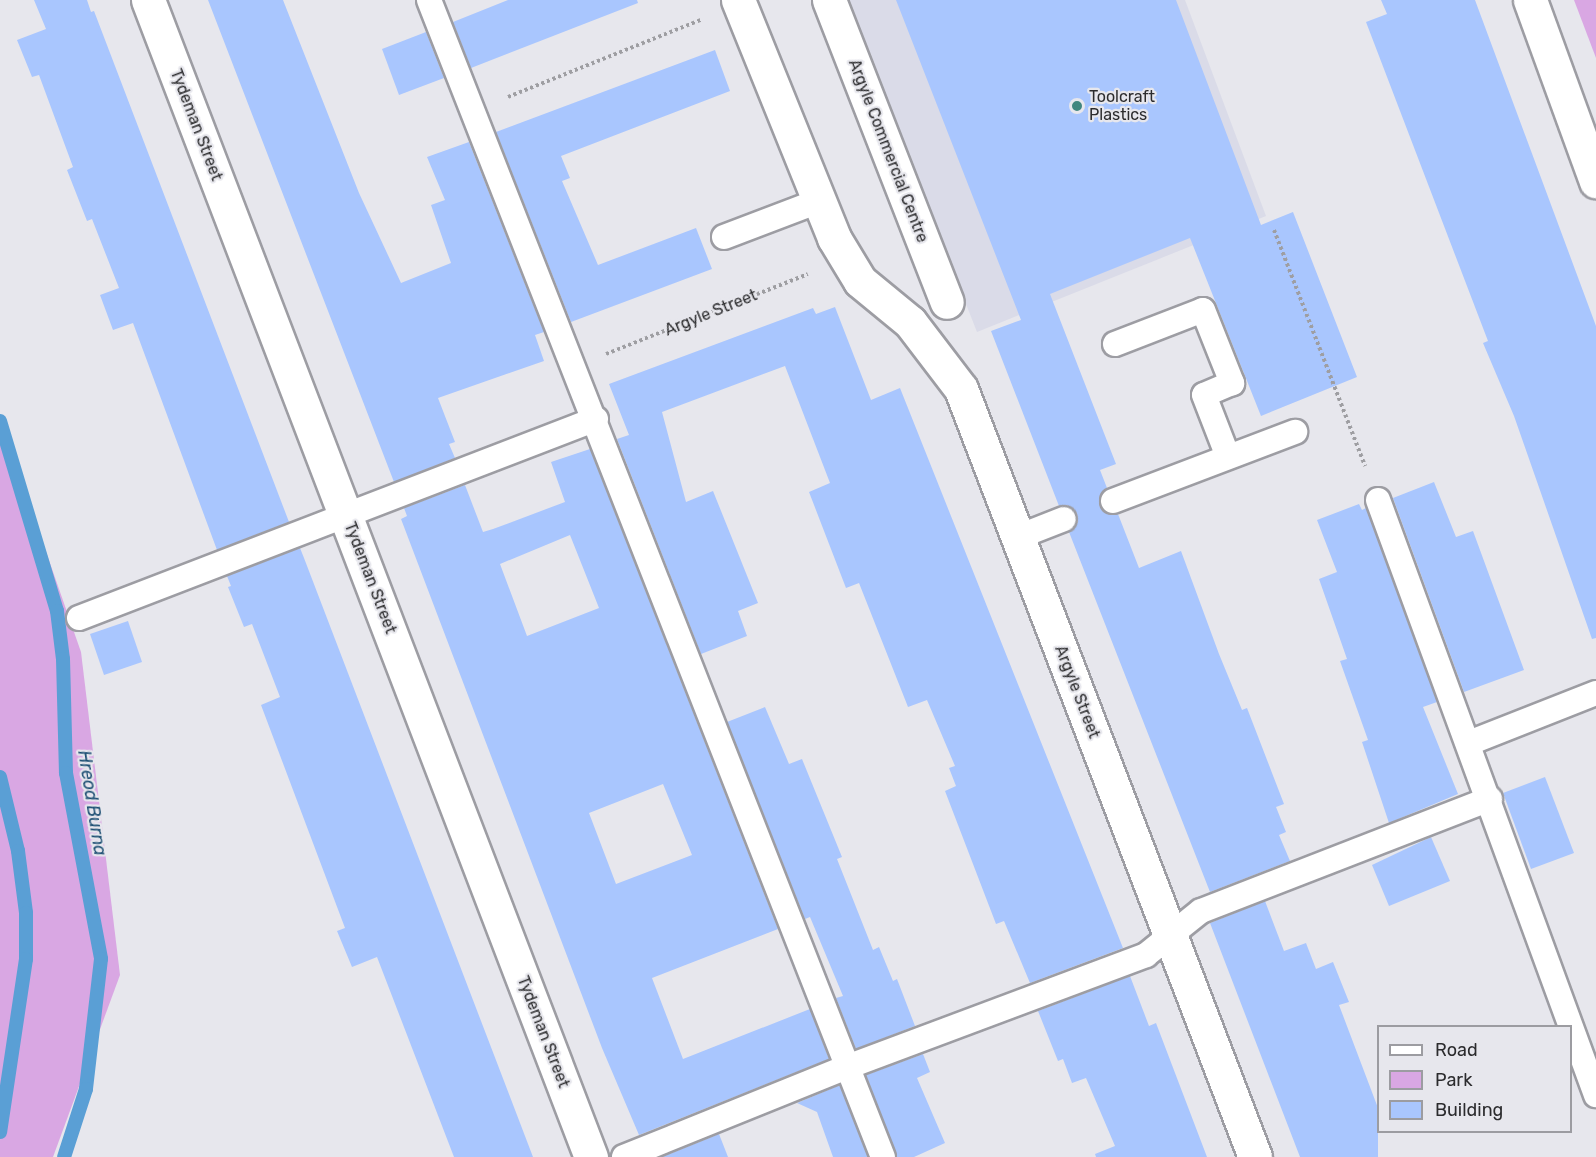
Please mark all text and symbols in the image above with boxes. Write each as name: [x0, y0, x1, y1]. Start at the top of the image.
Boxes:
street label: Argyle Commercial Centre: [844, 57, 932, 245]
street label: Tydeman Street: [166, 67, 226, 183]
place label: Toolcraft Plastics: [1089, 87, 1155, 125]
marker: Toolcraft Plastics: [1070, 99, 1084, 113]
street label: Argyle Street: [662, 286, 760, 340]
street label: Tydeman Street: [340, 520, 400, 636]
street label: Argyle Street: [1050, 643, 1104, 741]
water label: Hreod Burna: [73, 749, 111, 857]
street label: Tydeman Street: [513, 974, 573, 1090]
legend: [1377, 1025, 1572, 1133]
text: Road: [1435, 1039, 1478, 1061]
text: Park: [1435, 1069, 1472, 1091]
text: Building: [1435, 1099, 1503, 1121]

